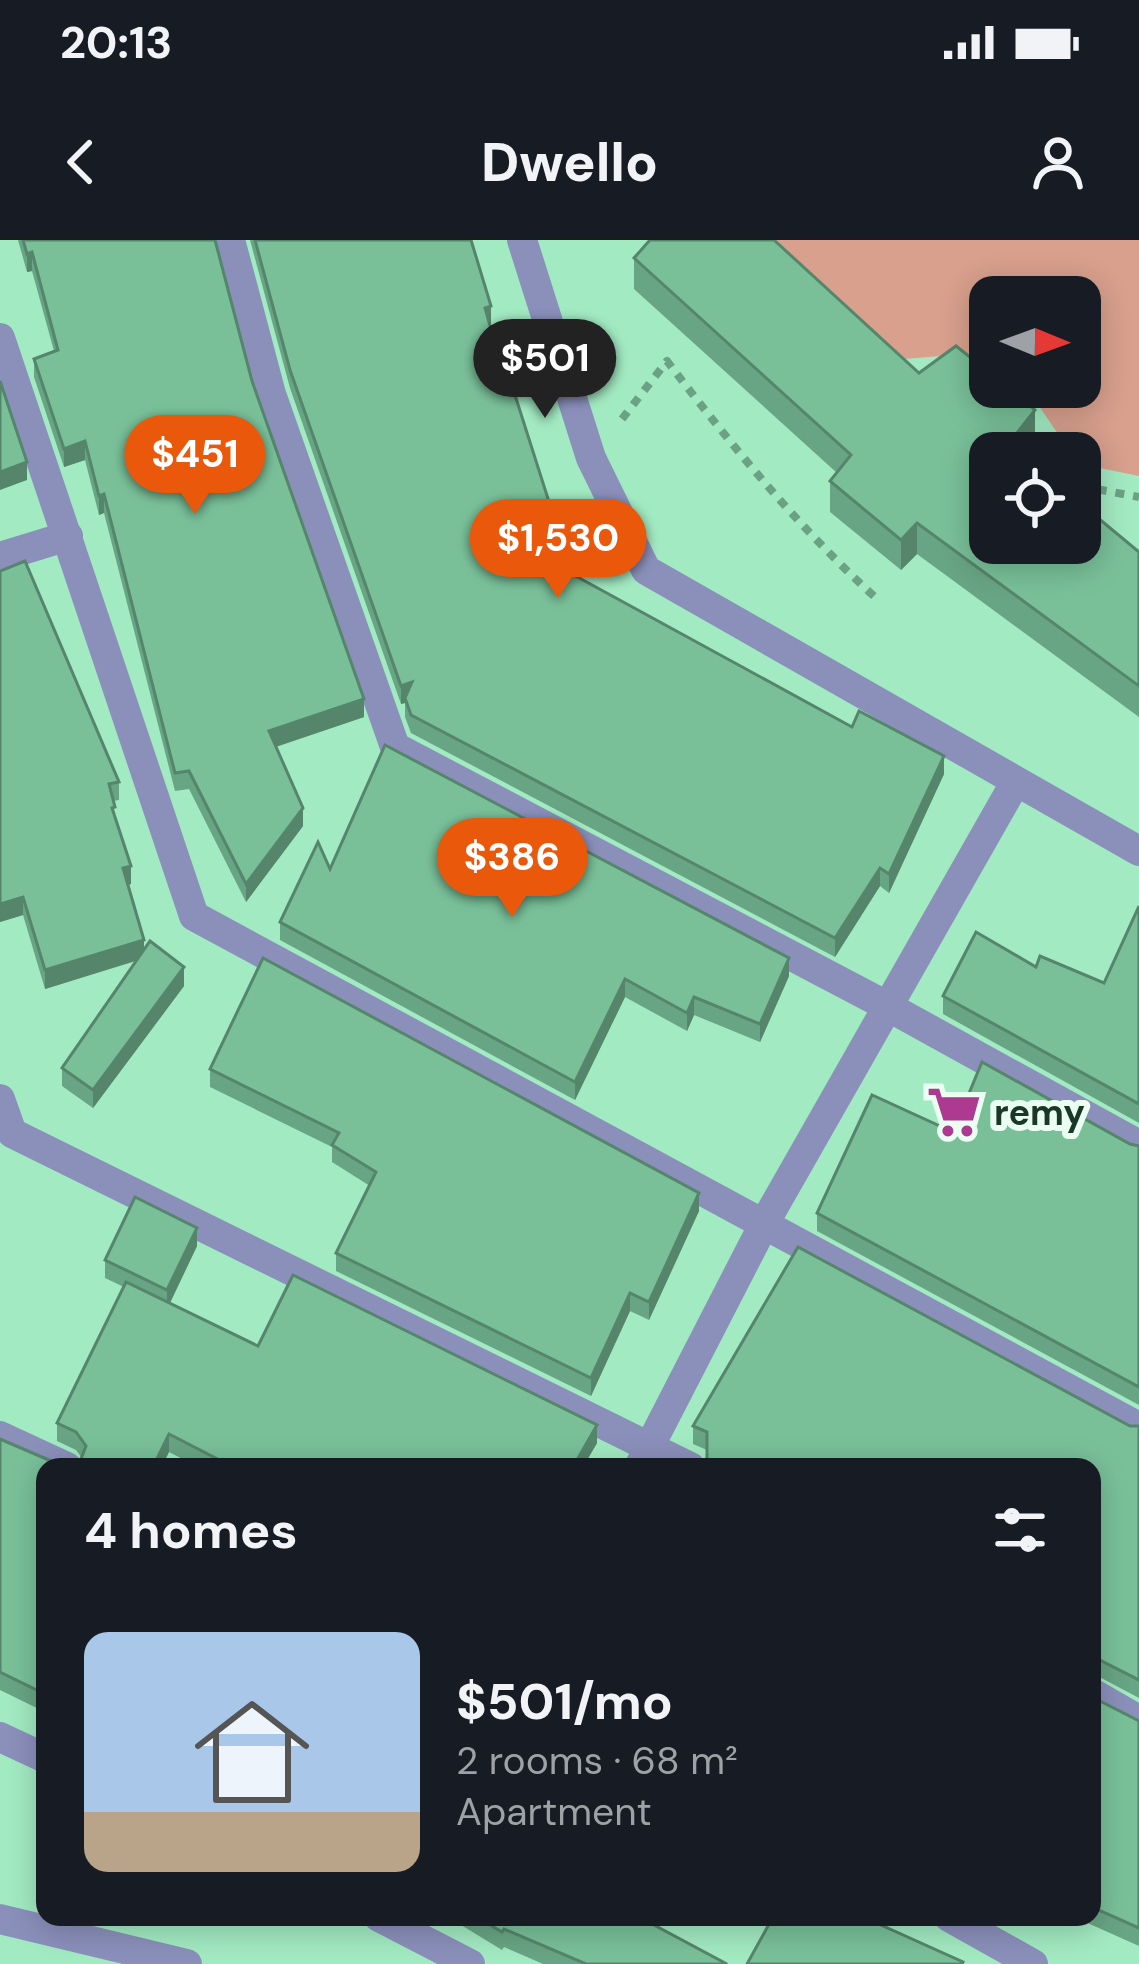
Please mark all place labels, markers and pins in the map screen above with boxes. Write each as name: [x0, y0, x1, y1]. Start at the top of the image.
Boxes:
pin: $501: [474, 319, 616, 421]
pin: $451: [124, 415, 266, 517]
pin: $1,530: [460, 499, 656, 601]
pin: $386: [441, 818, 583, 920]
supermarket icon: remy: [925, 1083, 983, 1141]
place label: remy: [994, 1089, 1085, 1136]

